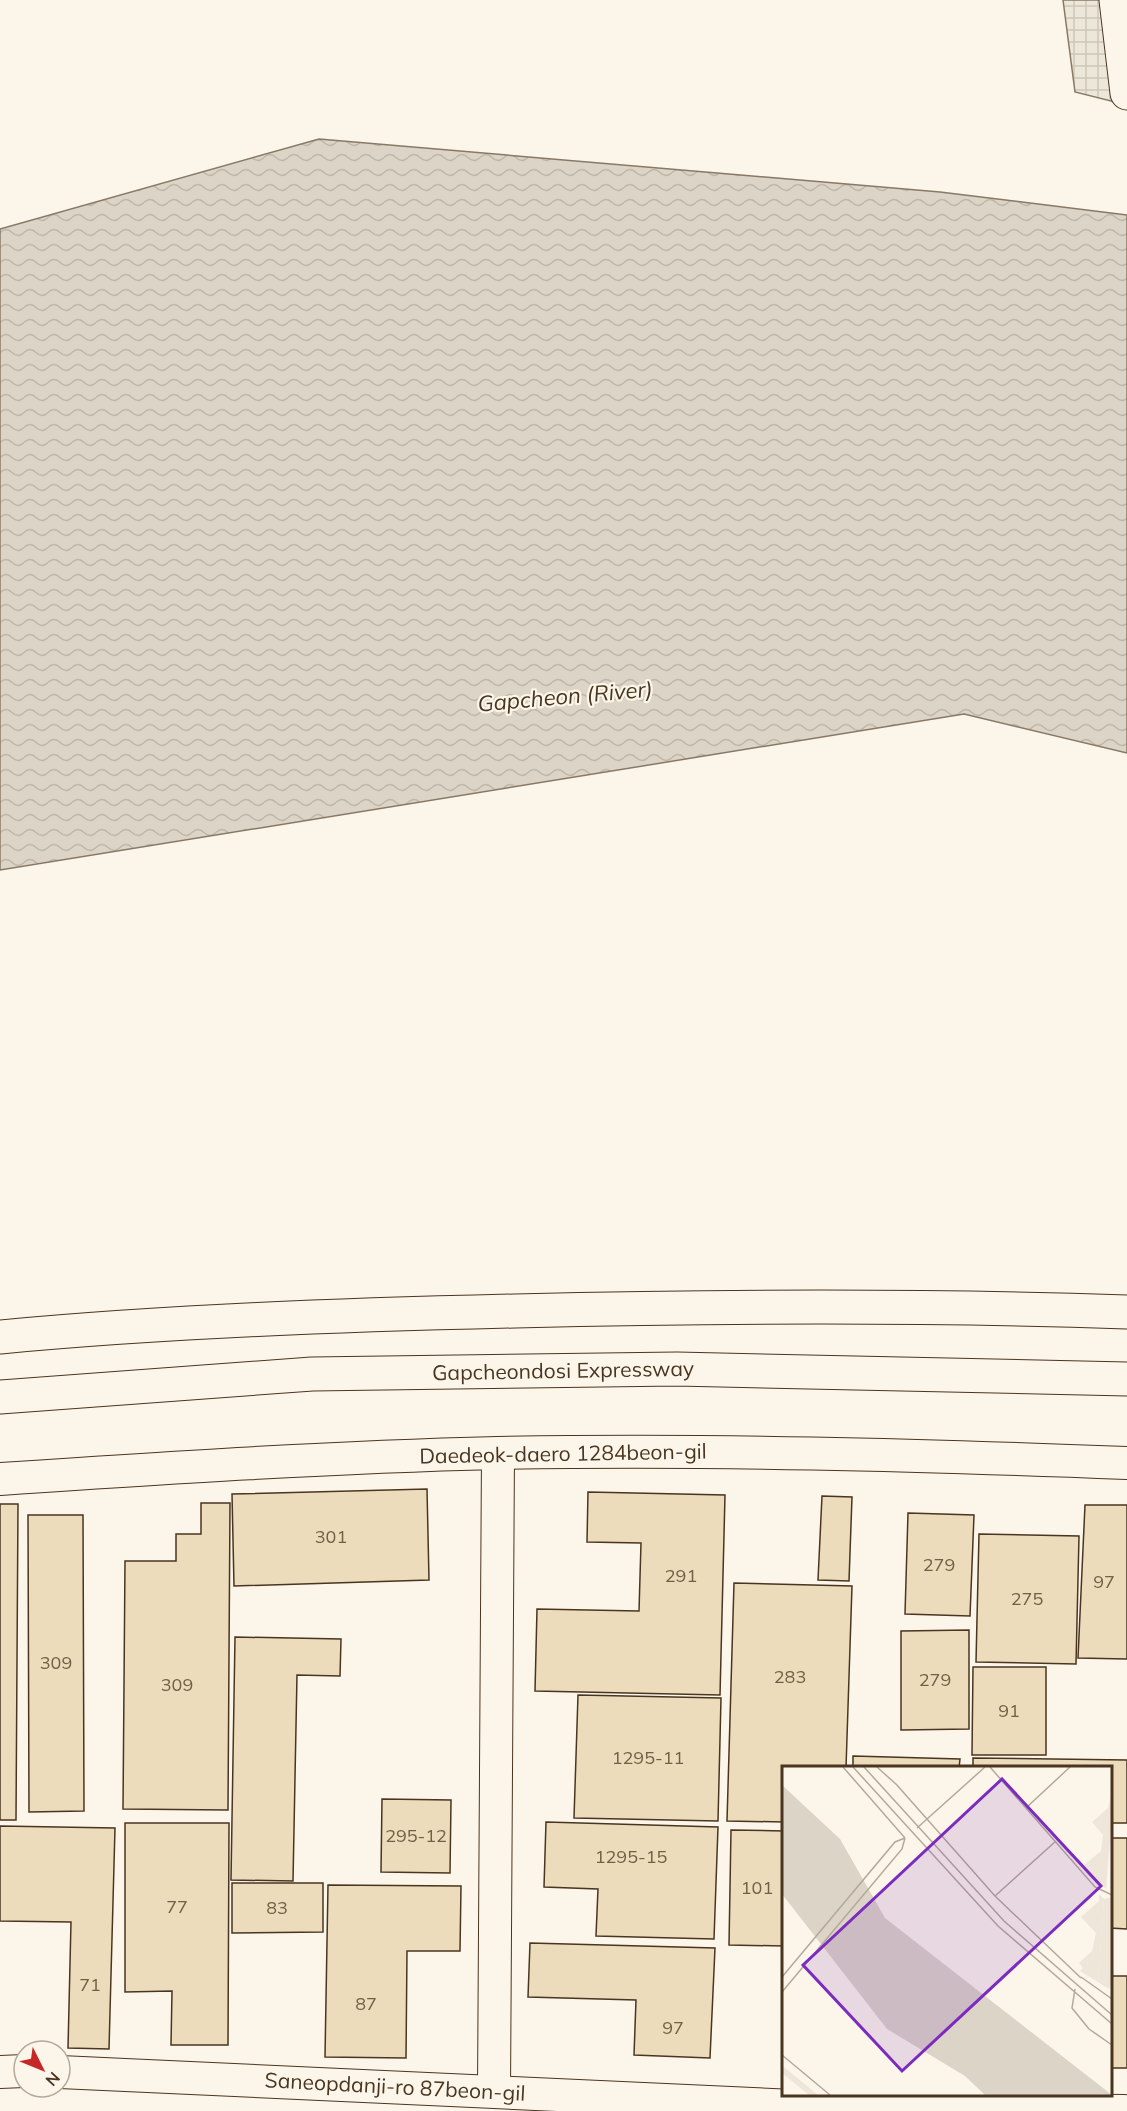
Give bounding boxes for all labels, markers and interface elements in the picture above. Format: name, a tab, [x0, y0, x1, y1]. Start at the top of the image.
water label: Gapcheon (River)	[476, 674, 654, 718]
street label: Gapcheondosi Expressway	[432, 1355, 694, 1385]
street label: Daedeok-daero 1284beon-gil	[419, 1437, 707, 1469]
house number: 301	[315, 1525, 347, 1548]
house number: 279	[923, 1553, 955, 1576]
house number: 291	[665, 1564, 697, 1587]
house number: 97	[1093, 1570, 1115, 1593]
house number: 275	[1011, 1587, 1043, 1610]
house number: 309	[40, 1651, 72, 1674]
house number: 283	[774, 1665, 806, 1688]
house number: 279	[919, 1668, 951, 1691]
house number: 309	[161, 1673, 193, 1696]
house number: 91	[998, 1699, 1020, 1722]
house number: 1295-11	[612, 1746, 684, 1769]
inset map	[782, 1766, 1112, 2096]
house number: 295-12	[385, 1824, 447, 1847]
house number: 1295-15	[595, 1845, 667, 1868]
house number: 101	[741, 1876, 773, 1899]
house number: 77	[166, 1895, 188, 1918]
house number: 83	[266, 1896, 288, 1919]
house number: 71	[79, 1973, 101, 1996]
house number: 87	[355, 1992, 377, 2015]
house number: 97	[662, 2016, 684, 2039]
north arrow	[12, 2039, 72, 2099]
street label: Saneopdanji-ro 87beon-gil	[264, 2066, 526, 2106]
text: N	[42, 2068, 64, 2090]

